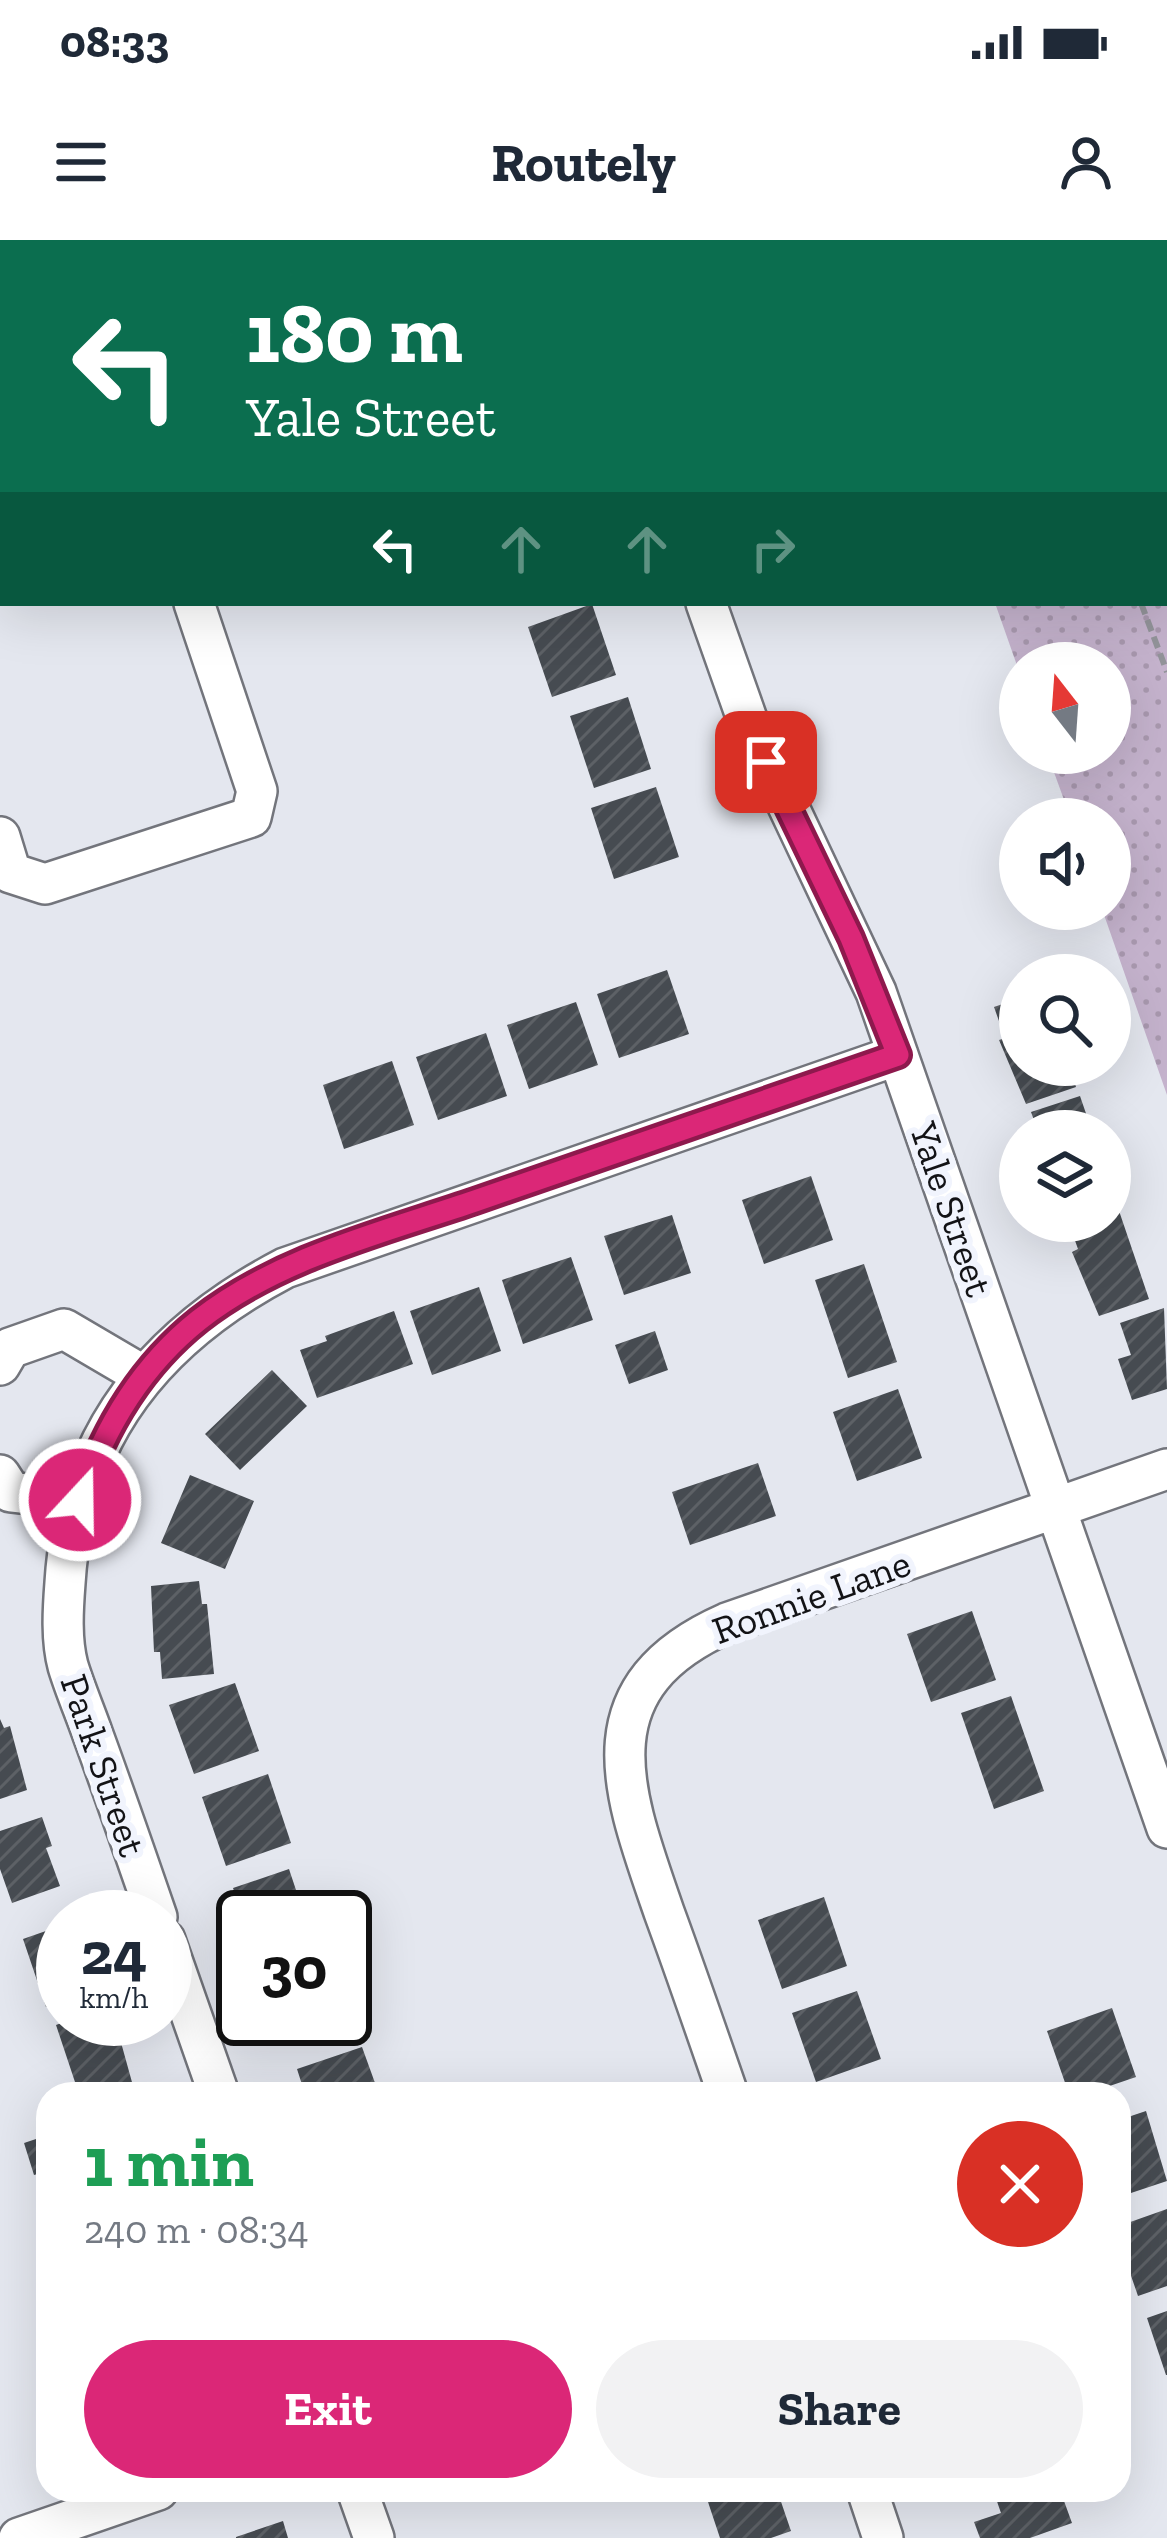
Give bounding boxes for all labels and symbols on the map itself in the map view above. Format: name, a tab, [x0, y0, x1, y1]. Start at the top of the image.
north arrow	[999, 642, 1131, 774]
pin	[715, 711, 817, 813]
street label: Yale Street	[900, 1115, 1003, 1303]
position arrow	[17, 1437, 143, 1563]
street label: Ronnie Lane	[706, 1539, 917, 1654]
street label: Park Street	[51, 1668, 157, 1863]
speed limit sign: 30	[216, 1890, 372, 2046]

